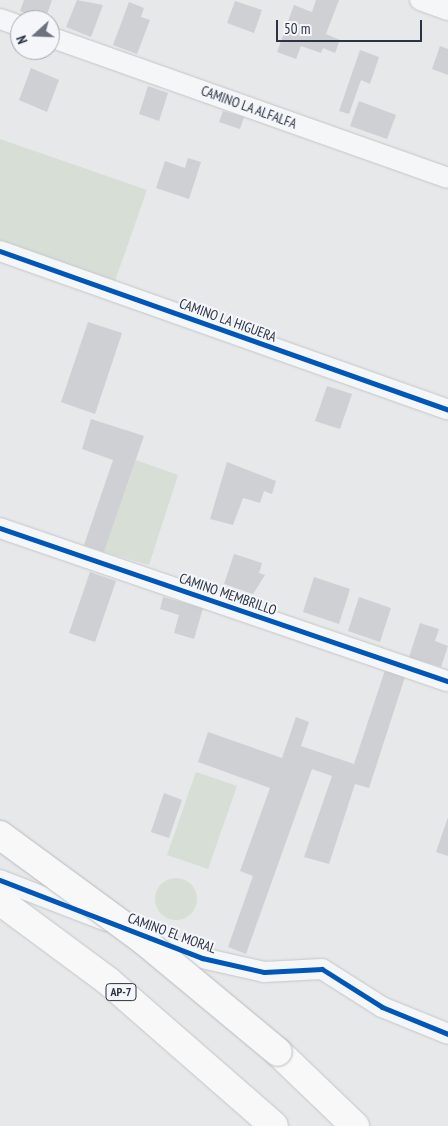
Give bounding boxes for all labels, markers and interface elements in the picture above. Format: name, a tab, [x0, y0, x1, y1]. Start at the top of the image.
north arrow	[10, 10, 60, 60]
scale bar	[278, 10, 424, 42]
text: 50 m	[284, 19, 310, 38]
text: N	[12, 33, 32, 46]
street label: CAMINO LA ALFALFA	[198, 82, 300, 132]
street label: CAMINO LA HIGUERA	[177, 295, 279, 345]
street label: CAMINO MEMBRILLO	[177, 569, 279, 619]
street label: CAMINO EL MORAL	[125, 909, 219, 957]
road number: AP-7	[105, 982, 137, 1002]

